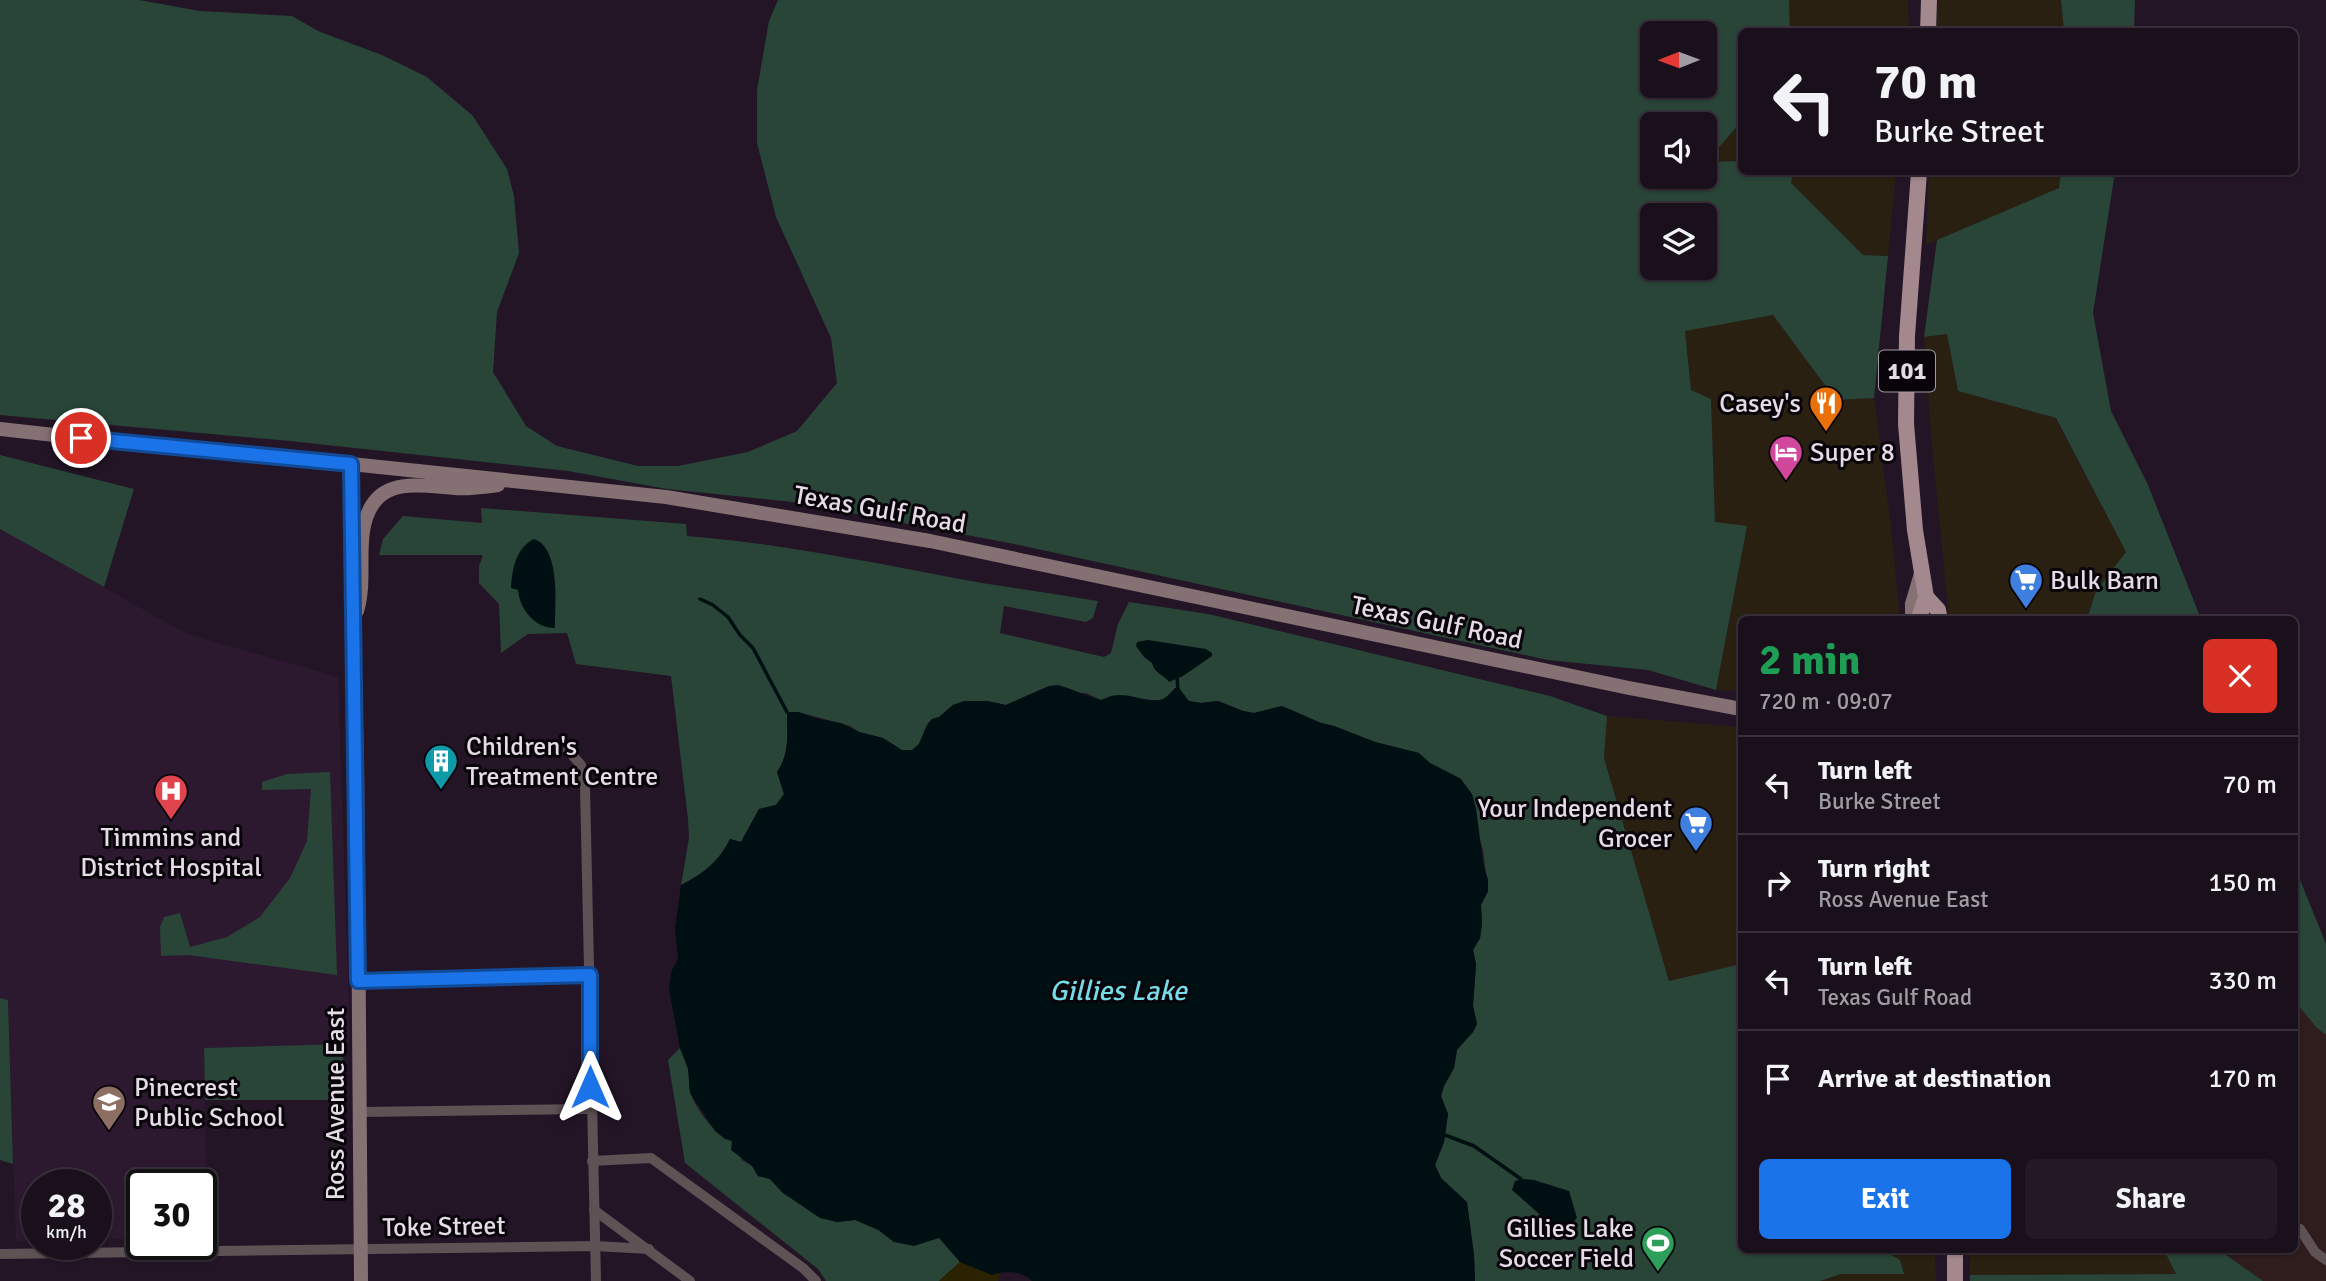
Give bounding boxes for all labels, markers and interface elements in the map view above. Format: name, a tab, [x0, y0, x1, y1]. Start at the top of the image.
north arrow	[1640, 21, 1717, 98]
map controls	[1640, 21, 1717, 280]
text: 70 m	[1874, 52, 1977, 112]
icon: left	[1759, 56, 1850, 147]
button: sound	[1640, 112, 1717, 189]
text: Burke Street	[1874, 112, 2045, 151]
button: layers	[1640, 203, 1717, 280]
road number: 101	[1879, 350, 1935, 392]
restaurant icon: Casey's	[1807, 384, 1845, 433]
place label: Casey's	[1719, 388, 1801, 420]
pin	[51, 408, 111, 468]
icon: arrive	[62, 419, 100, 457]
hotel icon: Super 8	[1767, 433, 1805, 482]
place label: Super 8	[1810, 437, 1895, 469]
street label: Texas Gulf Road	[791, 479, 968, 541]
supermarket icon: Bulk Barn	[2007, 561, 2045, 610]
place label: Bulk Barn	[2050, 565, 2159, 597]
street label: Texas Gulf Road	[1348, 589, 1525, 657]
text: 2 min	[1759, 635, 1860, 686]
button: close	[2203, 639, 2277, 713]
text: 720 m · 09:07	[1759, 687, 1893, 716]
place label: Children's Treatment Centre	[466, 731, 658, 793]
building icon: Children's Treatment Centre	[422, 742, 460, 791]
text: Turn left	[1818, 755, 1912, 787]
icon: left	[1759, 766, 1797, 804]
text: 70 m	[2222, 769, 2277, 801]
hospital icon: Timmins and District Hospital	[152, 772, 190, 821]
text: Burke Street	[1818, 787, 1941, 816]
place label: Your Independent Grocer	[1478, 793, 1672, 855]
supermarket icon: Your Independent Grocer	[1677, 804, 1715, 853]
place label: Timmins and District Hospital	[80, 822, 262, 884]
text: Turn right	[1818, 853, 1930, 885]
icon: right	[1759, 864, 1797, 902]
text: 150 m	[2208, 867, 2277, 899]
text: Ross Avenue East	[1818, 885, 1988, 914]
text: Turn left	[1818, 951, 1912, 983]
icon: left	[1759, 962, 1797, 1000]
text: 330 m	[2208, 965, 2277, 997]
water label: Gillies Lake	[1049, 974, 1189, 1008]
text: Texas Gulf Road	[1818, 983, 1972, 1012]
street label: Ross Avenue East	[320, 1008, 352, 1200]
position arrow	[553, 1050, 627, 1124]
icon: arrive	[1759, 1060, 1797, 1098]
text: Arrive at destination	[1818, 1063, 2051, 1095]
text: 170 m	[2208, 1063, 2277, 1095]
place label: Pinecrest Public School	[134, 1072, 284, 1134]
school or university icon: Pinecrest Public School	[90, 1083, 128, 1132]
button: Exit	[1759, 1159, 2011, 1239]
button: Share	[2025, 1159, 2277, 1239]
speed limit sign: 30	[126, 1169, 217, 1260]
text: 28	[48, 1184, 85, 1227]
street label: Toke Street	[382, 1210, 506, 1244]
place label: Gillies Lake Soccer Field	[1499, 1213, 1634, 1275]
text: km/h	[46, 1221, 87, 1243]
sports icon: Gillies Lake Soccer Field	[1639, 1224, 1677, 1273]

